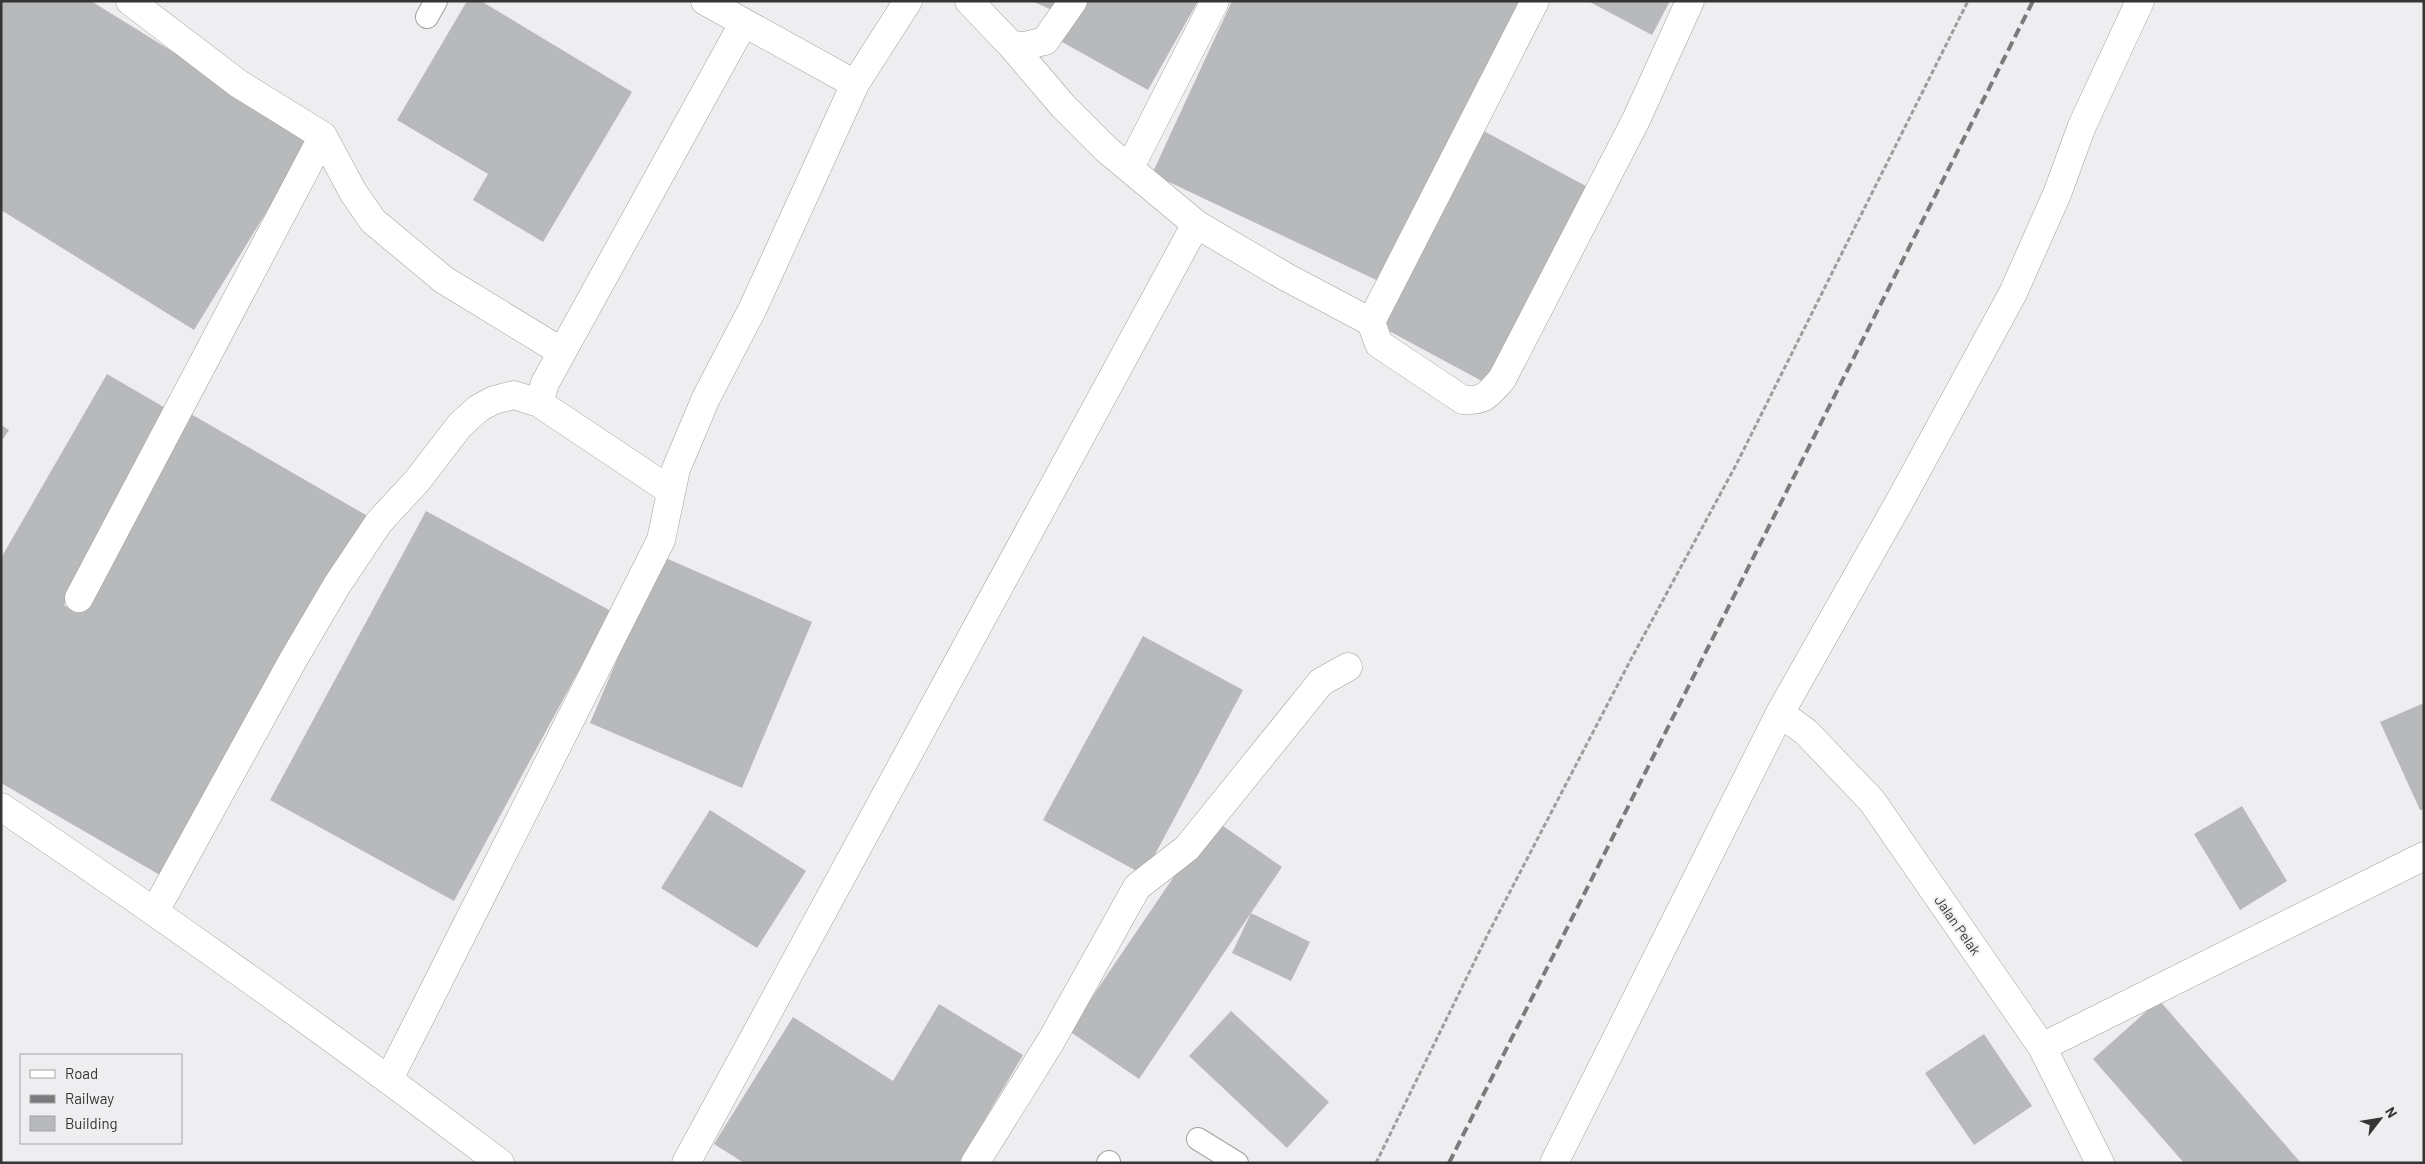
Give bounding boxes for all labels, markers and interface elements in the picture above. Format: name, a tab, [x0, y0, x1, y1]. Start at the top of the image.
street label: Jalan Pelak	[1931, 892, 1985, 958]
legend	[20, 1054, 182, 1144]
text: Road	[65, 1064, 98, 1082]
text: Railway	[65, 1089, 114, 1107]
north arrow	[2355, 1094, 2405, 1144]
text: N	[2382, 1104, 2401, 1120]
text: Building	[65, 1114, 118, 1132]

